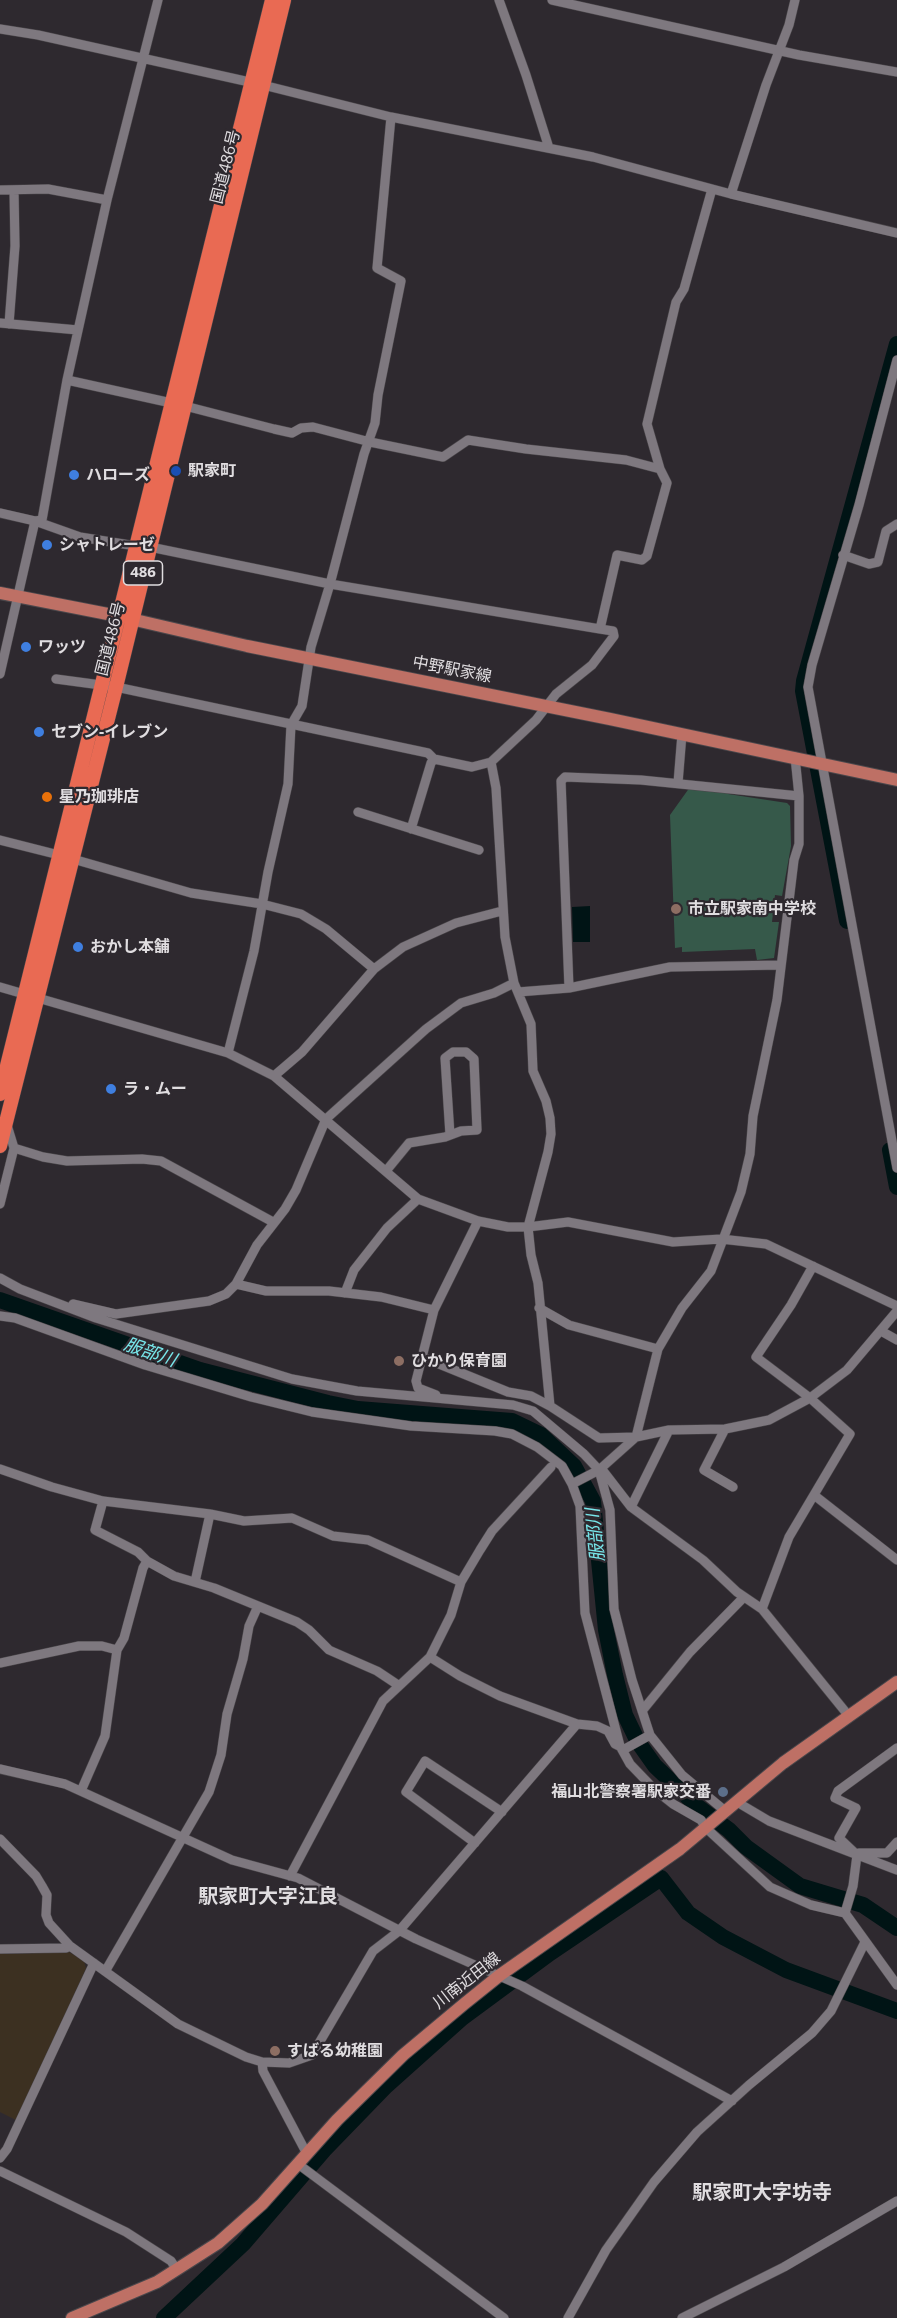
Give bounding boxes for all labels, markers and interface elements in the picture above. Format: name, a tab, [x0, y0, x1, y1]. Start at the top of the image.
street label: 国道486号	[208, 128, 244, 206]
place label: 駅家町	[188, 461, 236, 481]
marker: 駅家町	[169, 464, 183, 478]
place label: ハローズ	[86, 465, 150, 485]
marker: ハローズ	[67, 468, 81, 482]
place label: シャトレーゼ	[59, 535, 155, 555]
marker: シャトレーゼ	[40, 538, 54, 552]
road number: 486	[124, 561, 162, 585]
street label: 国道486号	[93, 600, 129, 678]
place label: ワッツ	[38, 637, 86, 657]
marker: ワッツ	[19, 640, 33, 654]
street label: 中野駅家線	[411, 653, 493, 687]
place label: セブン-イレブン	[51, 722, 168, 742]
marker: セブン-イレブン	[32, 725, 46, 739]
place label: 星乃珈琲店	[59, 787, 139, 807]
marker: 星乃珈琲店	[40, 790, 54, 804]
place label: 市立駅家南中学校	[688, 899, 816, 919]
marker: 市立駅家南中学校	[669, 902, 683, 916]
place label: おかし本舗	[90, 937, 170, 957]
marker: おかし本舗	[71, 940, 85, 954]
place label: ラ・ムー	[123, 1079, 187, 1099]
marker: ラ・ムー	[104, 1082, 118, 1096]
water label: 服部川	[121, 1334, 179, 1372]
place label: ひかり保育園	[411, 1351, 507, 1371]
marker: ひかり保育園	[392, 1354, 406, 1368]
water label: 服部川	[582, 1507, 610, 1563]
place label: 福山北警察署駅家交番	[551, 1782, 711, 1802]
marker: 福山北警察署駅家交番	[716, 1785, 730, 1799]
district label: 駅家町大字江良	[198, 1885, 338, 1909]
street label: 川南近田線	[430, 1949, 504, 2013]
place label: すばる幼稚園	[287, 2041, 383, 2061]
marker: すばる幼稚園	[268, 2044, 282, 2058]
district label: 駅家町大字坊寺	[692, 2181, 832, 2205]

